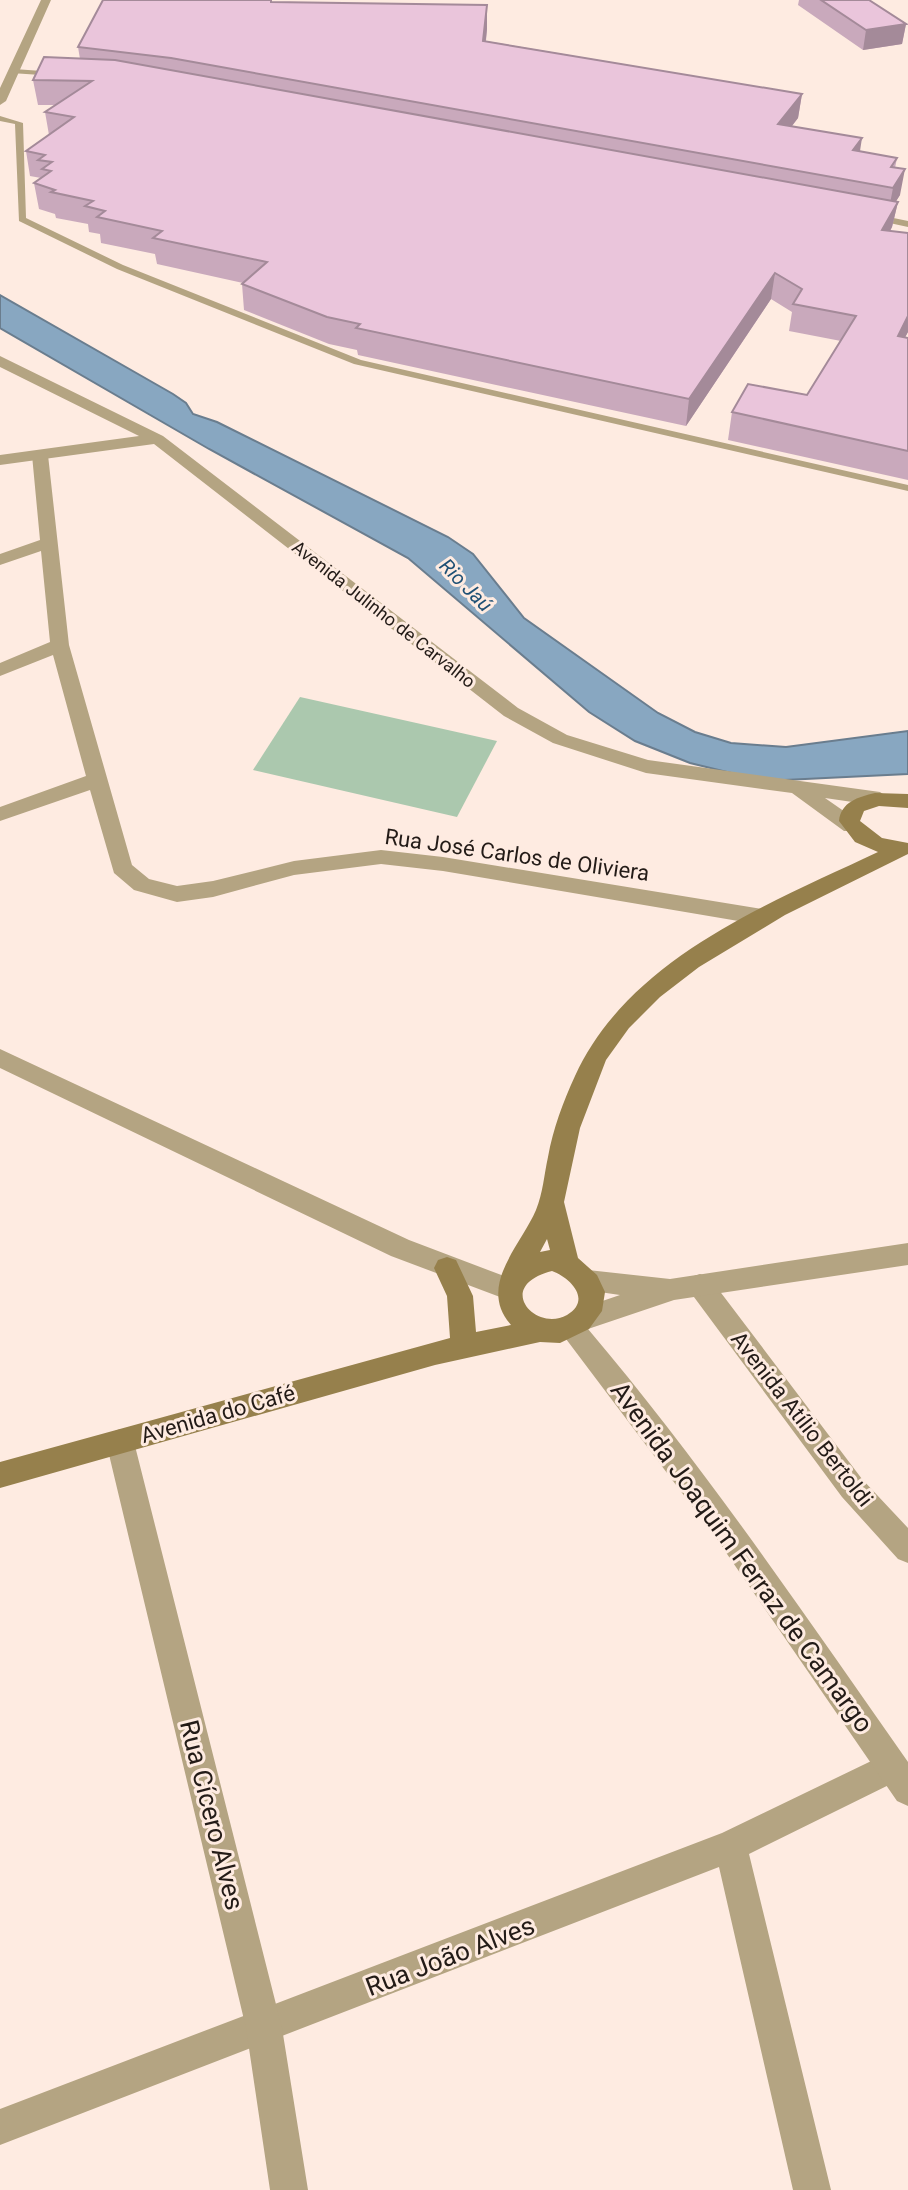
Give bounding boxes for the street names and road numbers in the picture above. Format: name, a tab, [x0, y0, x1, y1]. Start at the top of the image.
street label: Avenida Julinho de Carvalho	[288, 536, 480, 692]
street label: Rua José Carlos de Oliviera	[383, 824, 651, 886]
street label: Avenida Atílio Bertoldi	[726, 1327, 878, 1511]
street label: Avenida Joaquim Ferraz de Camargo	[605, 1376, 879, 1738]
street label: Avenida do Café	[138, 1380, 298, 1448]
street label: Rua Cícero Alves	[174, 1717, 250, 1913]
street label: Rua João Alves	[361, 1910, 539, 2002]

